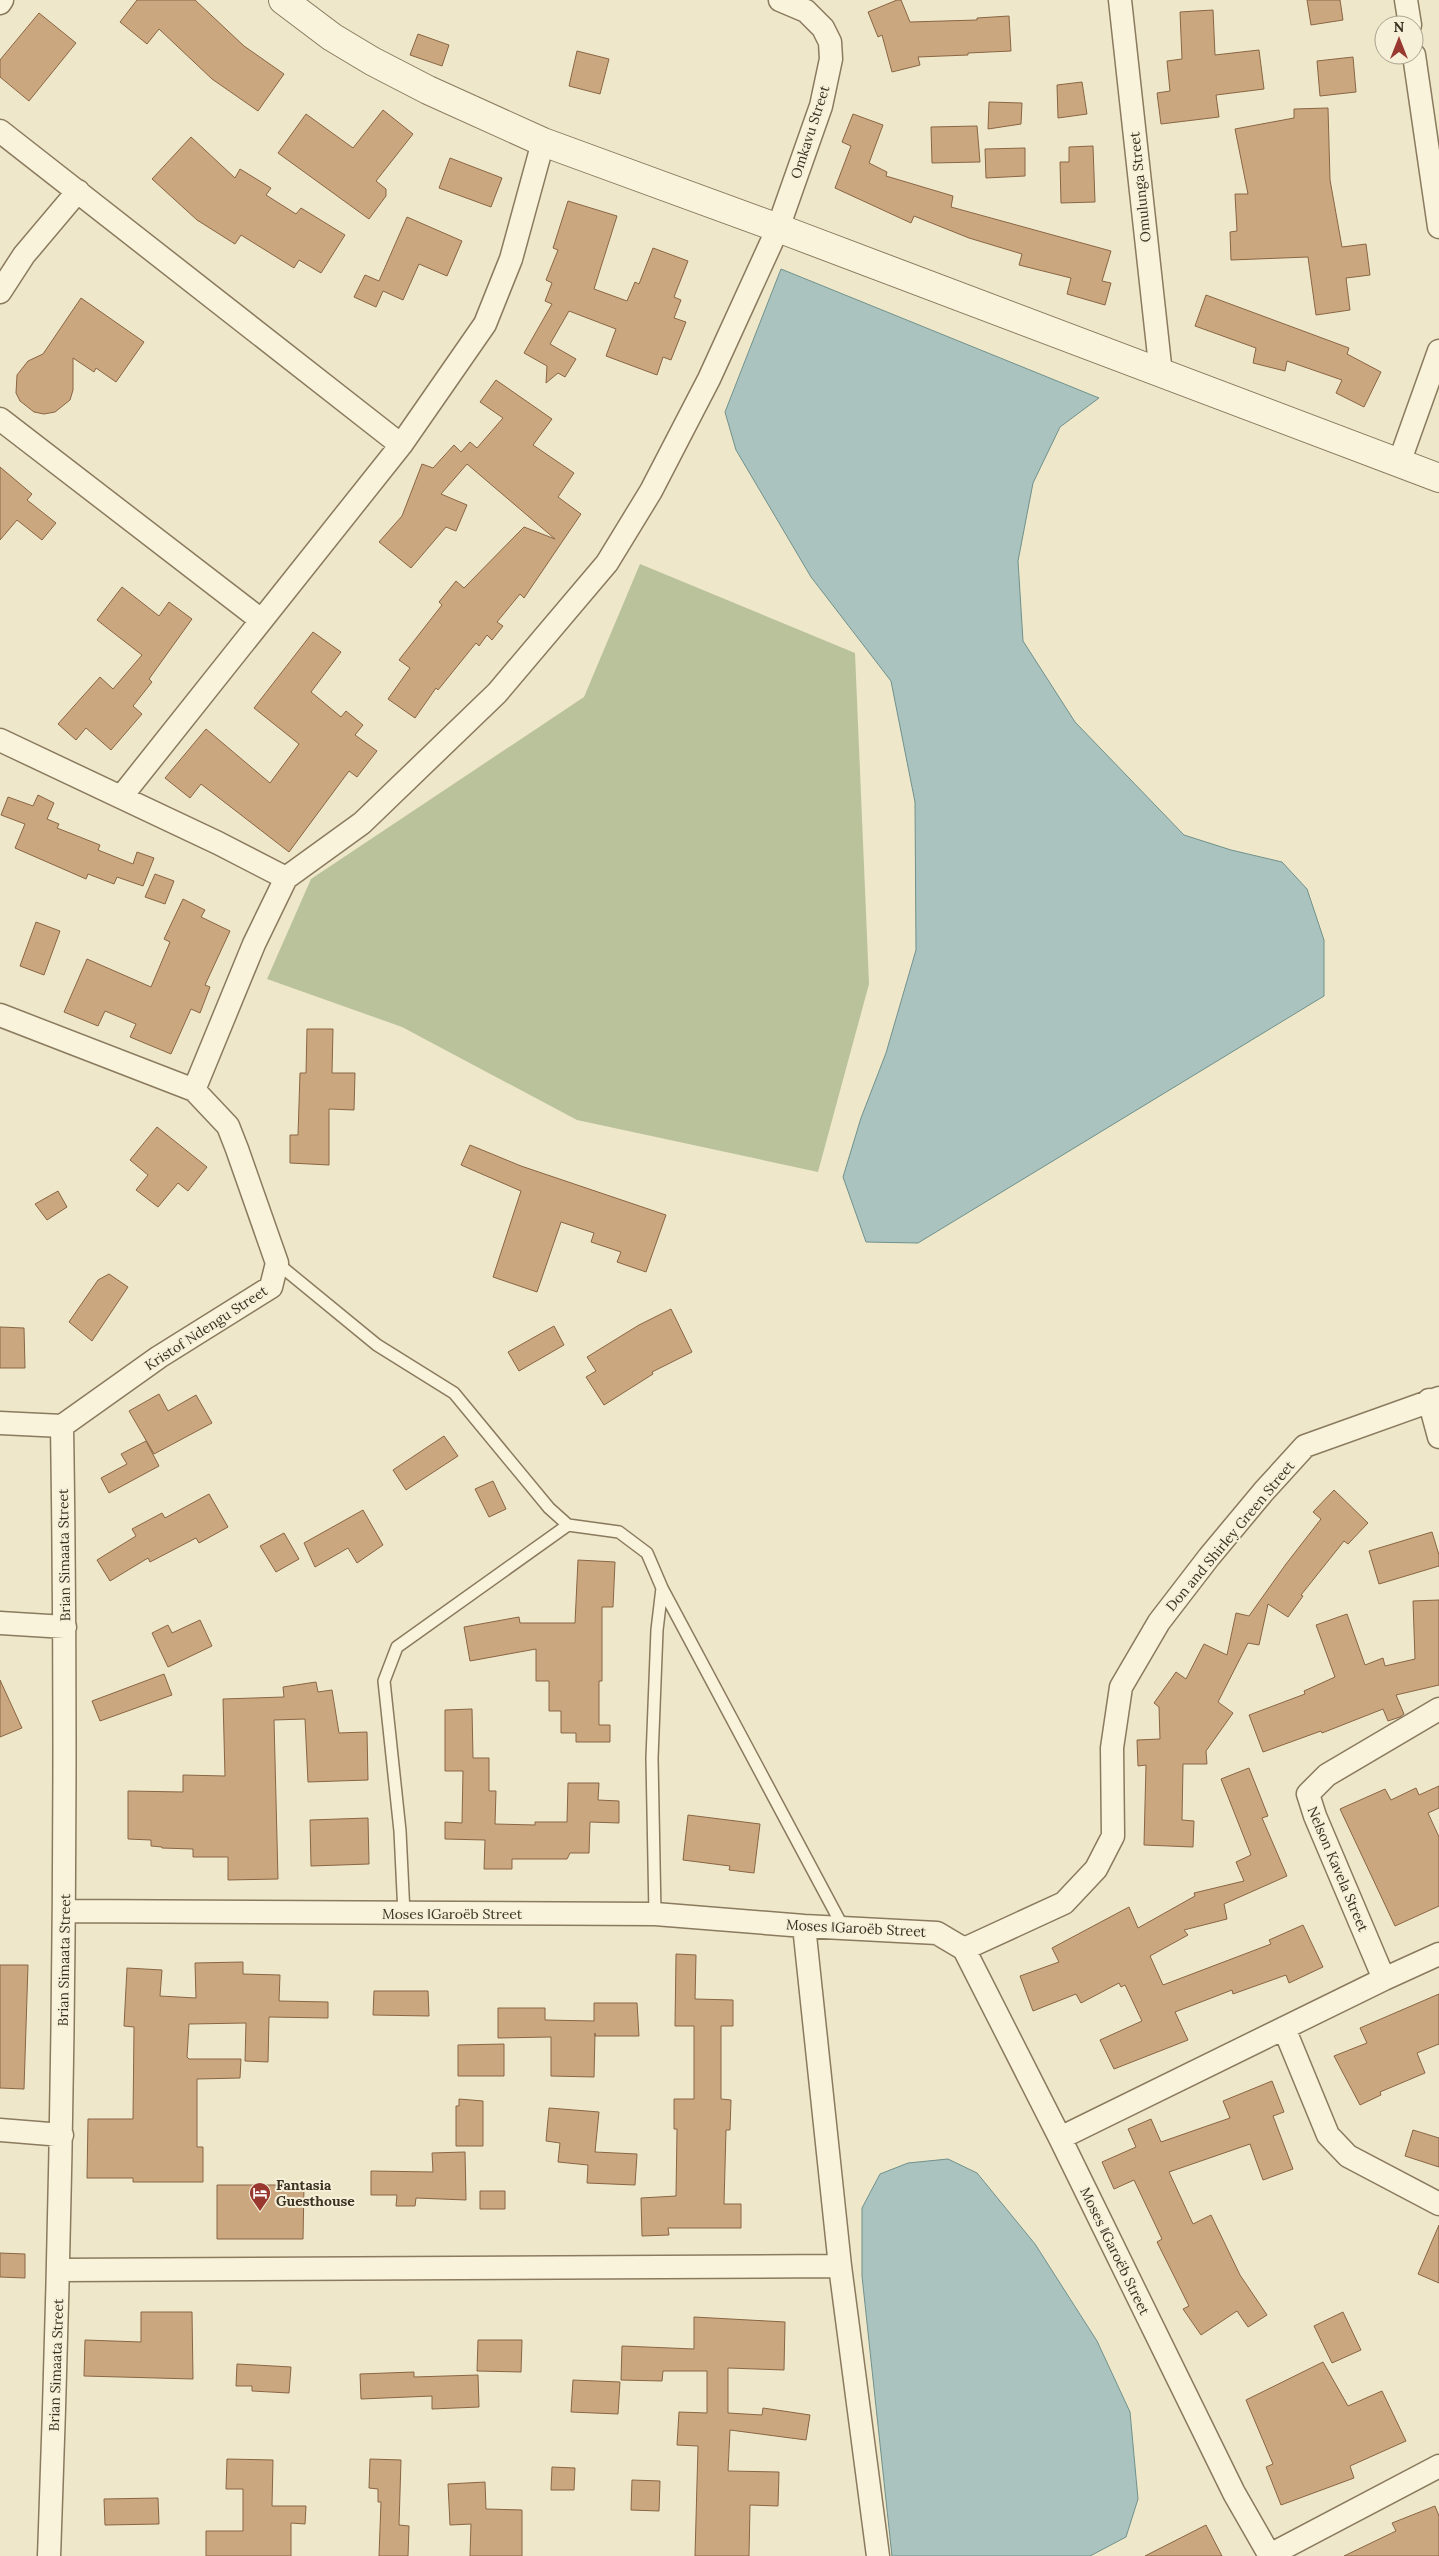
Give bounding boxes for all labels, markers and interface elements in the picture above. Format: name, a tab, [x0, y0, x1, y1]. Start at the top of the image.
north arrow	[1374, 15, 1424, 65]
text: N	[1394, 18, 1405, 36]
street label: Omkavu Street	[786, 83, 834, 181]
street label: Omulunga Street	[1125, 130, 1155, 243]
street label: Kristof Ndengu Street	[141, 1281, 271, 1374]
street label: Don and Shirley Green Street	[1162, 1457, 1299, 1615]
street label: Brian Simaata Street	[54, 1488, 74, 1621]
street label: Nelson Kavela Street	[1303, 1804, 1373, 1935]
street label: Brian Simaata Street	[54, 1893, 74, 2026]
street label: Moses ǁGaroëb Street	[382, 1905, 523, 1923]
street label: Moses ǁGaroëb Street	[786, 1915, 927, 1941]
place label: Fantasia Guesthouse	[276, 2176, 355, 2210]
hotel icon: Fantasia Guesthouse	[248, 2181, 272, 2212]
street label: Moses ǁGaroëb Street	[1076, 2184, 1154, 2318]
street label: Brian Simaata Street	[45, 2298, 67, 2432]

